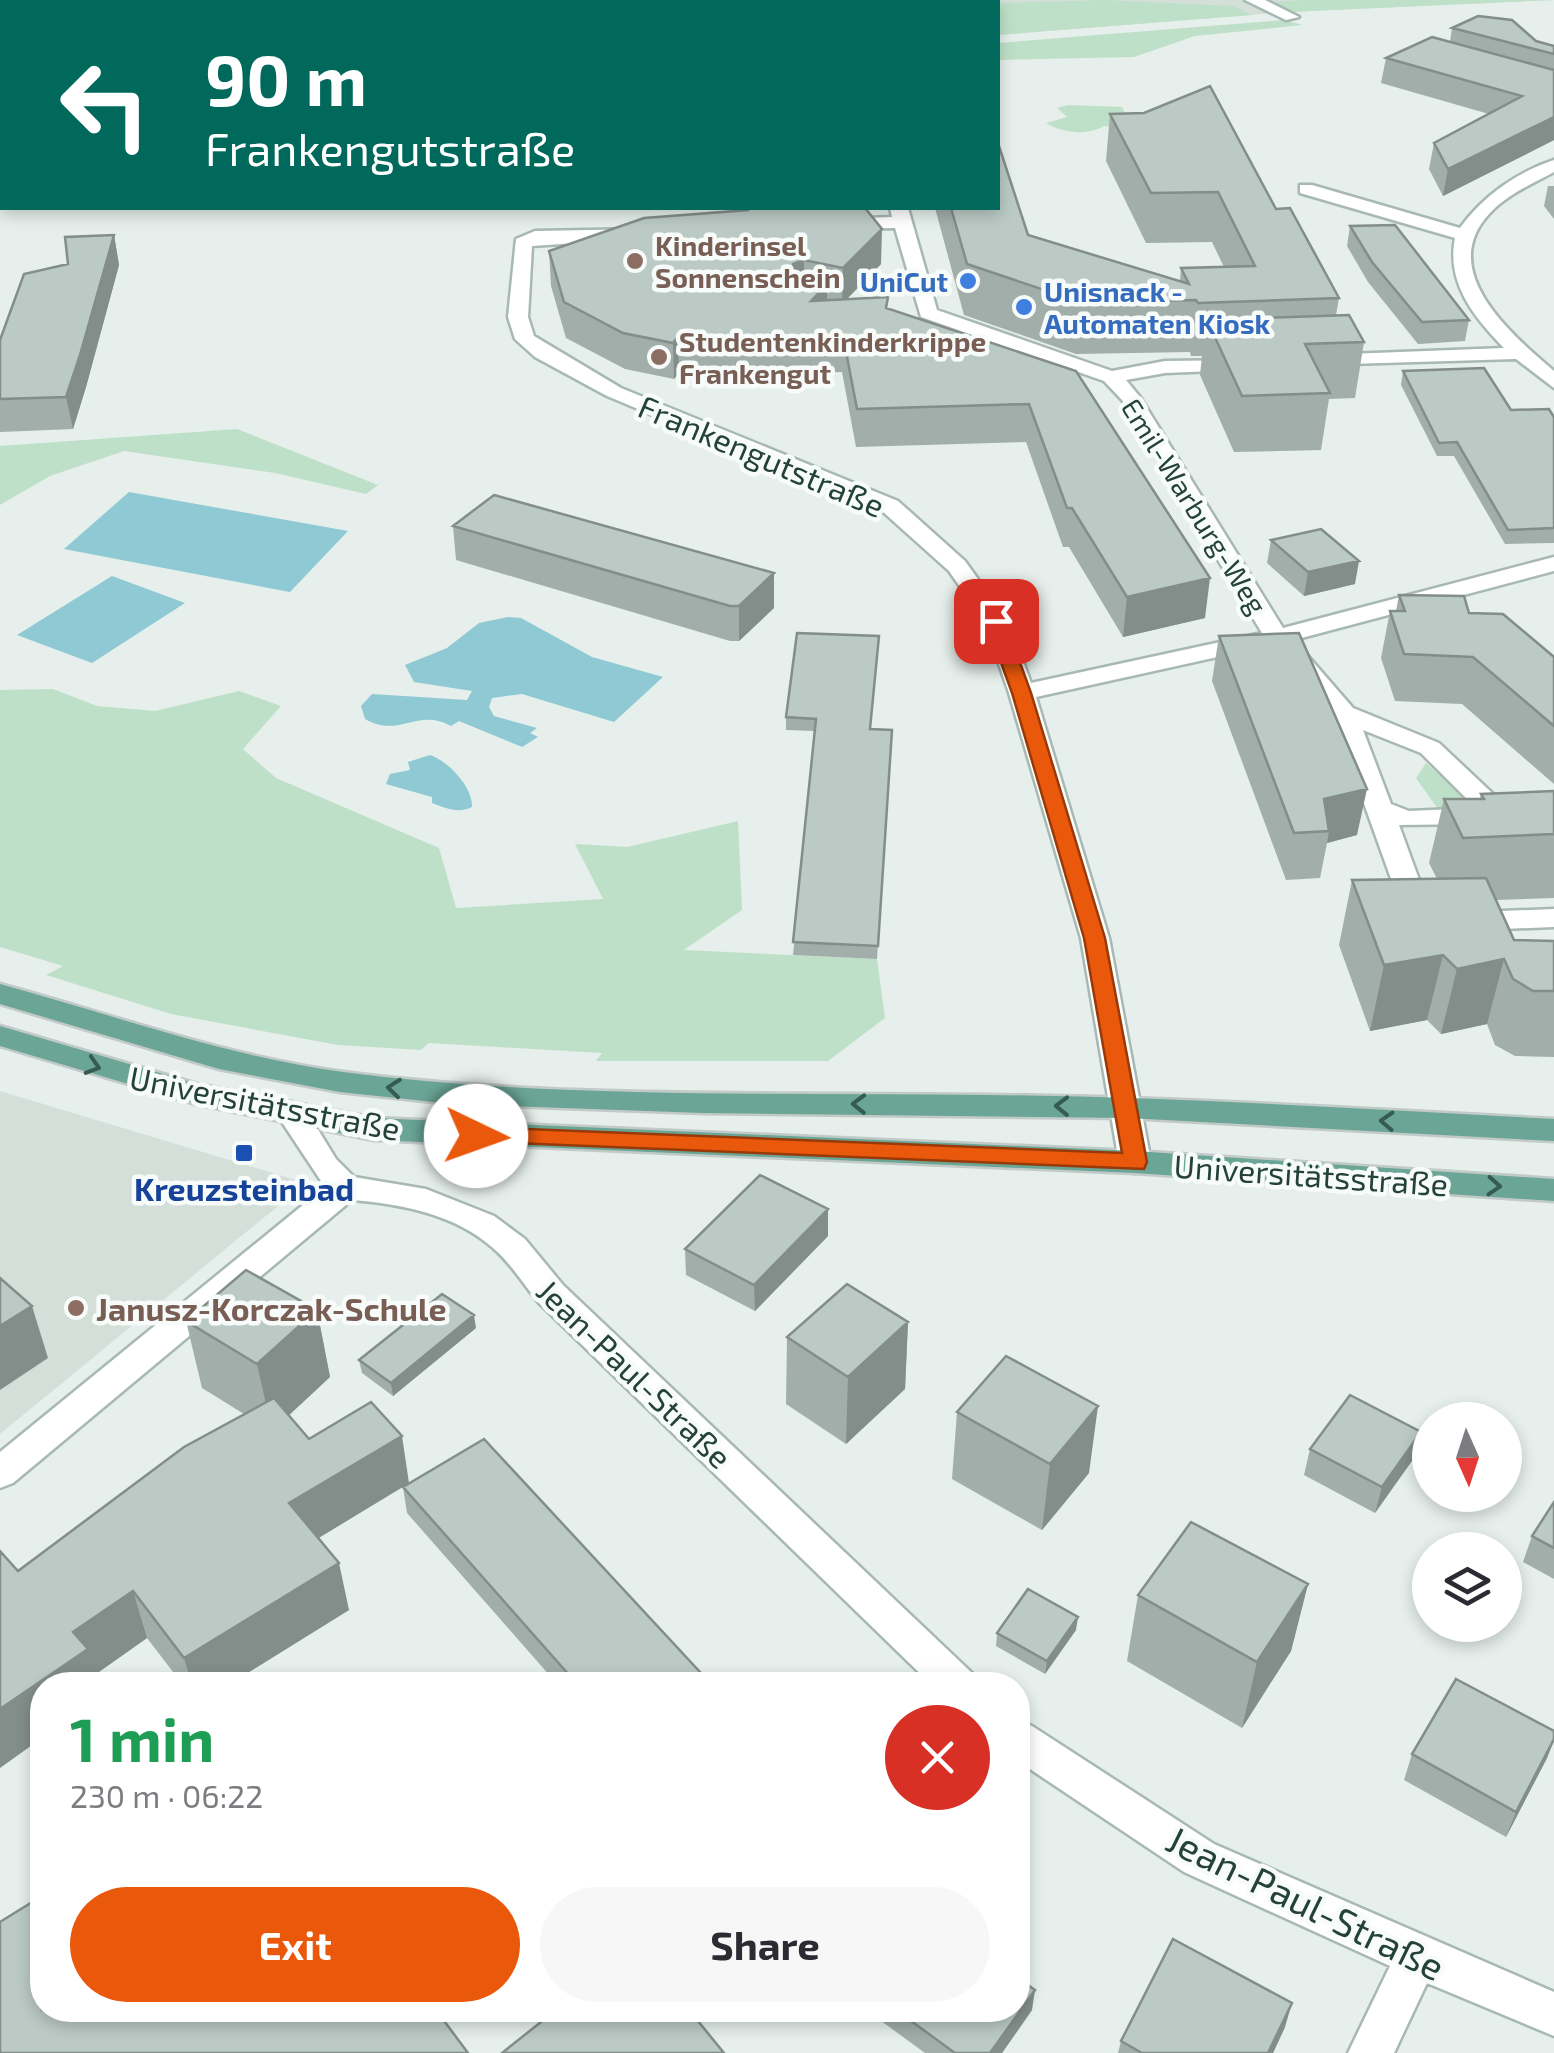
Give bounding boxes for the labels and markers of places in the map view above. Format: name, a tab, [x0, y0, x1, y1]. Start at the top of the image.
place label: Kinderinsel Sonnenschein	[655, 228, 841, 294]
marker: Kinderinsel Sonnenschein	[624, 250, 646, 272]
place label: UniCut	[860, 264, 948, 298]
marker: UniCut	[957, 270, 979, 292]
place label: Unisnack - Automaten Kiosk	[1044, 274, 1271, 340]
marker: Unisnack - Automaten Kiosk	[1013, 296, 1035, 318]
place label: Studentenkinderkrippe Frankengut	[679, 324, 986, 390]
marker: Studentenkinderkrippe Frankengut	[648, 346, 670, 368]
pin	[954, 579, 1039, 664]
marker: Kreuzsteinbad	[233, 1142, 255, 1164]
place label: Kreuzsteinbad	[134, 1169, 354, 1207]
place label: Janusz-Korczak-Schule	[96, 1289, 447, 1327]
marker: Janusz-Korczak-Schule	[65, 1297, 87, 1319]

